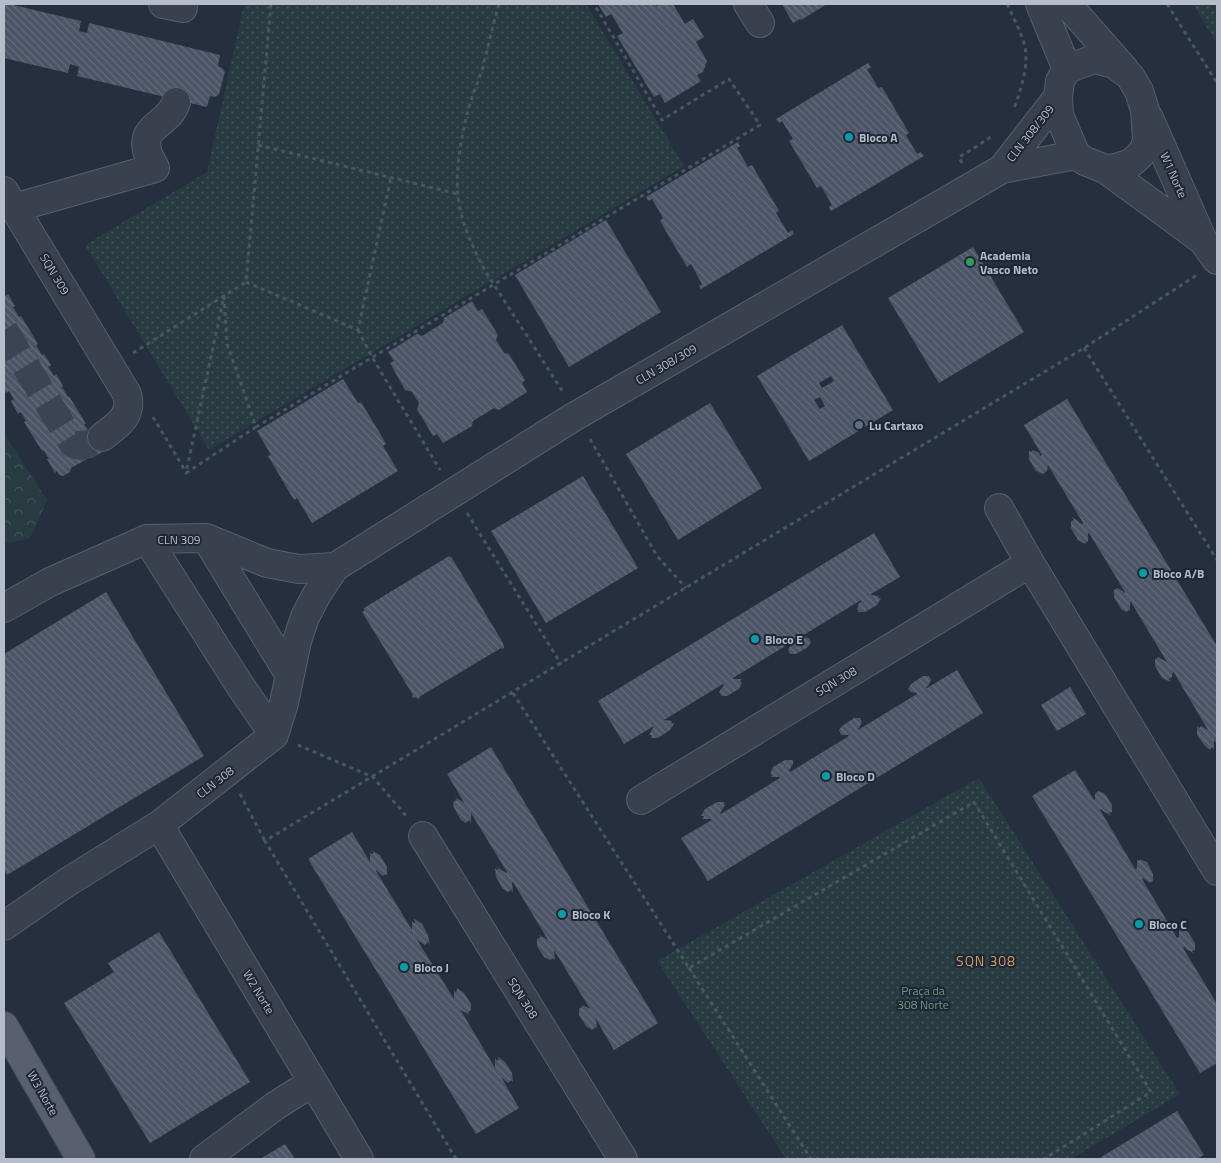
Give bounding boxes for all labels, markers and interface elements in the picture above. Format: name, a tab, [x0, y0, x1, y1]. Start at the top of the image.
street label: CLN 308/309	[1001, 100, 1059, 166]
place label: Bloco A	[859, 128, 898, 147]
marker: Bloco A	[843, 131, 855, 143]
street label: W1 Norte	[1155, 149, 1193, 201]
place label: Academia Vasco Neto	[980, 246, 1038, 279]
street label: SQN 309	[35, 250, 75, 299]
marker: Academia Vasco Neto	[964, 256, 976, 268]
street label: CLN 308/309	[632, 339, 701, 389]
place label: Lu Cartaxo	[869, 416, 924, 435]
marker: Lu Cartaxo	[853, 419, 865, 431]
street label: CLN 309	[157, 530, 201, 549]
place label: Bloco A/B	[1153, 564, 1204, 583]
marker: Bloco A/B	[1137, 567, 1149, 579]
place label: Bloco E	[765, 630, 803, 649]
marker: Bloco E	[749, 633, 761, 645]
street label: SQN 308	[812, 661, 861, 701]
street label: CLN 308	[192, 761, 238, 803]
place label: Bloco D	[836, 767, 875, 786]
marker: Bloco D	[820, 770, 832, 782]
place label: Bloco K	[572, 905, 610, 924]
marker: Bloco K	[556, 908, 568, 920]
place label: Bloco C	[1149, 915, 1187, 934]
marker: Bloco C	[1133, 918, 1145, 930]
district label: SQN 308	[956, 950, 1016, 971]
place label: Bloco J	[414, 958, 449, 977]
marker: Bloco J	[398, 961, 410, 973]
street label: W2 Norte	[238, 966, 280, 1018]
street label: SQN 308	[503, 974, 543, 1022]
park label: Praça da 308 Norte	[897, 981, 949, 1014]
street label: W3 Norte	[23, 1067, 63, 1119]

